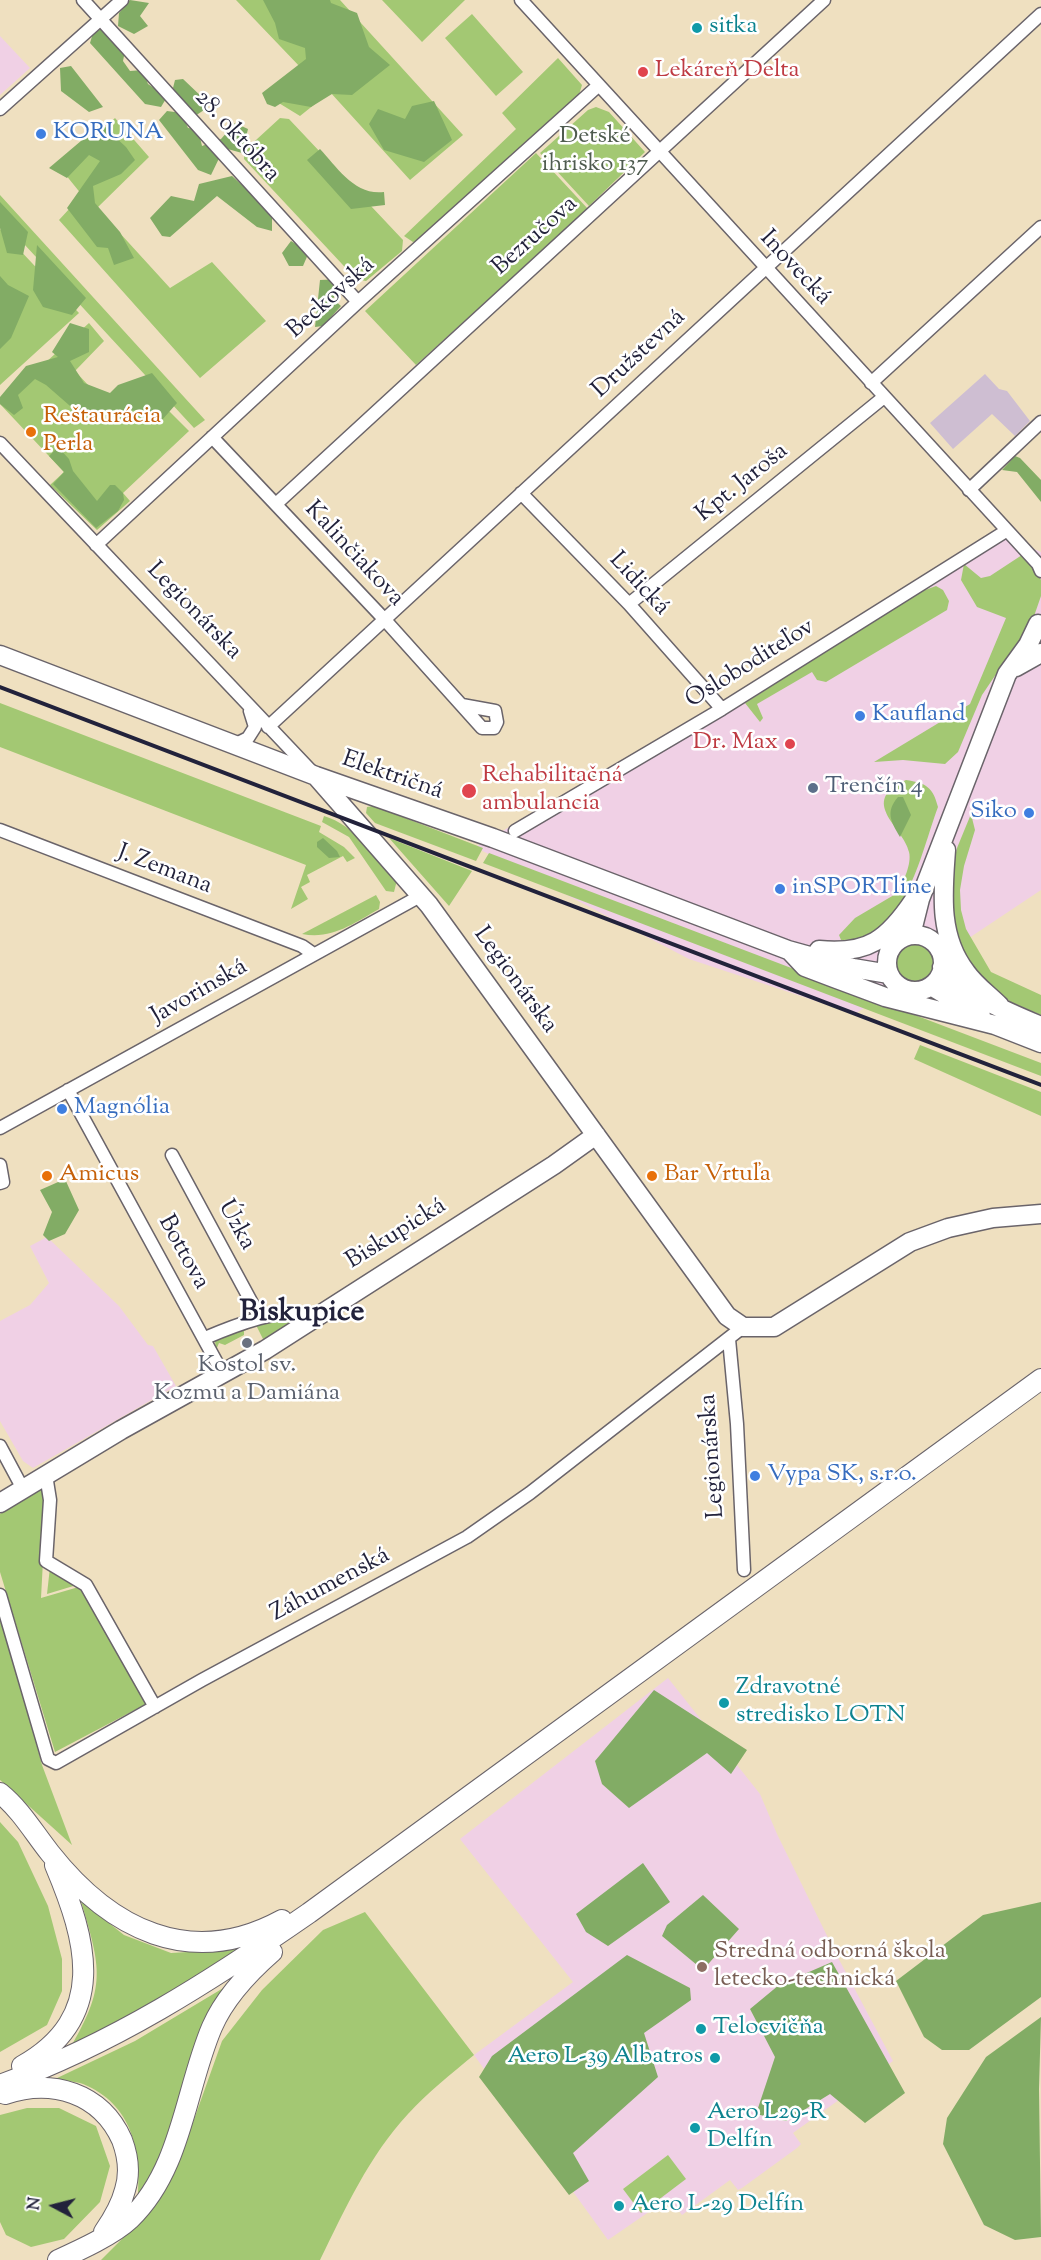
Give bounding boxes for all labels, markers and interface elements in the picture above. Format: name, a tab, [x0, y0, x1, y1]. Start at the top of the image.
place label: sitka	[709, 14, 757, 42]
marker: sitka	[690, 21, 704, 35]
place label: Lekáreň Delta	[655, 58, 800, 86]
marker: Lekáreň Delta	[636, 65, 650, 79]
street label: 28. októbra	[187, 85, 285, 189]
place label: KORUNA	[53, 120, 163, 148]
park label: Detské ihrisko 137	[542, 124, 648, 180]
marker: KORUNA	[34, 127, 48, 141]
street label: Bezručova	[487, 191, 585, 283]
street label: Inovecká	[752, 225, 836, 313]
street label: Beckovská	[282, 252, 382, 346]
street label: Družstevná	[587, 305, 693, 405]
place label: Reštaurácia Perla	[43, 404, 161, 460]
marker: Reštaurácia Perla	[24, 425, 38, 439]
street label: Kpt. Jaroša	[691, 438, 795, 530]
street label: Kalinčiakova	[297, 496, 409, 614]
street label: Lidická	[601, 547, 675, 623]
street label: Legionárska	[139, 557, 247, 667]
street label: Osloboditeľov	[681, 614, 821, 716]
place label: Kaufland	[872, 702, 966, 730]
marker: Kaufland	[853, 709, 867, 723]
place label: Dr. Max	[693, 730, 778, 758]
marker: Dr. Max	[783, 737, 797, 751]
street label: Električná	[338, 746, 446, 808]
place label: Rehabilitačná ambulancia	[482, 763, 623, 819]
place label: Trenčín 4	[825, 774, 923, 802]
marker: Trenčín 4	[806, 781, 820, 795]
marker: Rehabilitačná ambulancia	[460, 782, 478, 800]
place label: Siko	[970, 799, 1017, 827]
marker: Siko	[1022, 806, 1036, 820]
street label: J. Zemana	[113, 840, 215, 902]
place label: inSPORTline	[792, 875, 932, 903]
marker: inSPORTline	[773, 882, 787, 896]
street label: Legionárska	[466, 922, 562, 1040]
street label: Javorinská	[147, 954, 253, 1032]
place label: Magnólia	[74, 1095, 170, 1123]
marker: Magnólia	[55, 1102, 69, 1116]
place label: Amicus	[59, 1162, 139, 1190]
place label: Bar Vrtuľa	[664, 1162, 771, 1190]
marker: Amicus	[40, 1169, 54, 1183]
marker: Bar Vrtuľa	[645, 1169, 659, 1183]
street label: Biskupická	[342, 1193, 452, 1277]
street label: Úzka	[210, 1196, 260, 1256]
street label: Bottova	[150, 1211, 214, 1295]
district label: Biskupice	[240, 1297, 364, 1333]
marker: Kostol sv. Kozmu a Damiána	[240, 1336, 254, 1350]
place label: Kostol sv. Kozmu a Damiána	[154, 1353, 340, 1409]
street label: Legionárska	[695, 1393, 733, 1519]
place label: Vypa SK, s.r.o.	[767, 1462, 917, 1490]
marker: Vypa SK, s.r.o.	[748, 1469, 762, 1483]
street label: Záhumenská	[266, 1543, 396, 1629]
place label: Zdravotné stredisko LOTN	[736, 1675, 905, 1731]
marker: Zdravotné stredisko LOTN	[717, 1696, 731, 1710]
place label: Stredná odborná škola letecko-technická	[714, 1939, 946, 1995]
marker: Stredná odborná škola letecko-technická	[695, 1960, 709, 1974]
place label: Telocvičňa	[713, 2015, 824, 2043]
marker: Telocvičňa	[694, 2022, 708, 2036]
place label: Aero L-39 Albatros	[507, 2044, 703, 2072]
marker: Aero L-39 Albatros	[708, 2051, 722, 2065]
place label: Aero L29-R Delfín	[707, 2100, 826, 2156]
marker: Aero L29-R Delfín	[688, 2121, 702, 2135]
north arrow	[24, 2176, 84, 2236]
place label: Aero L-29 Delfín	[631, 2192, 804, 2220]
text: N	[23, 2196, 48, 2211]
marker: Aero L-29 Delfín	[612, 2199, 626, 2213]

